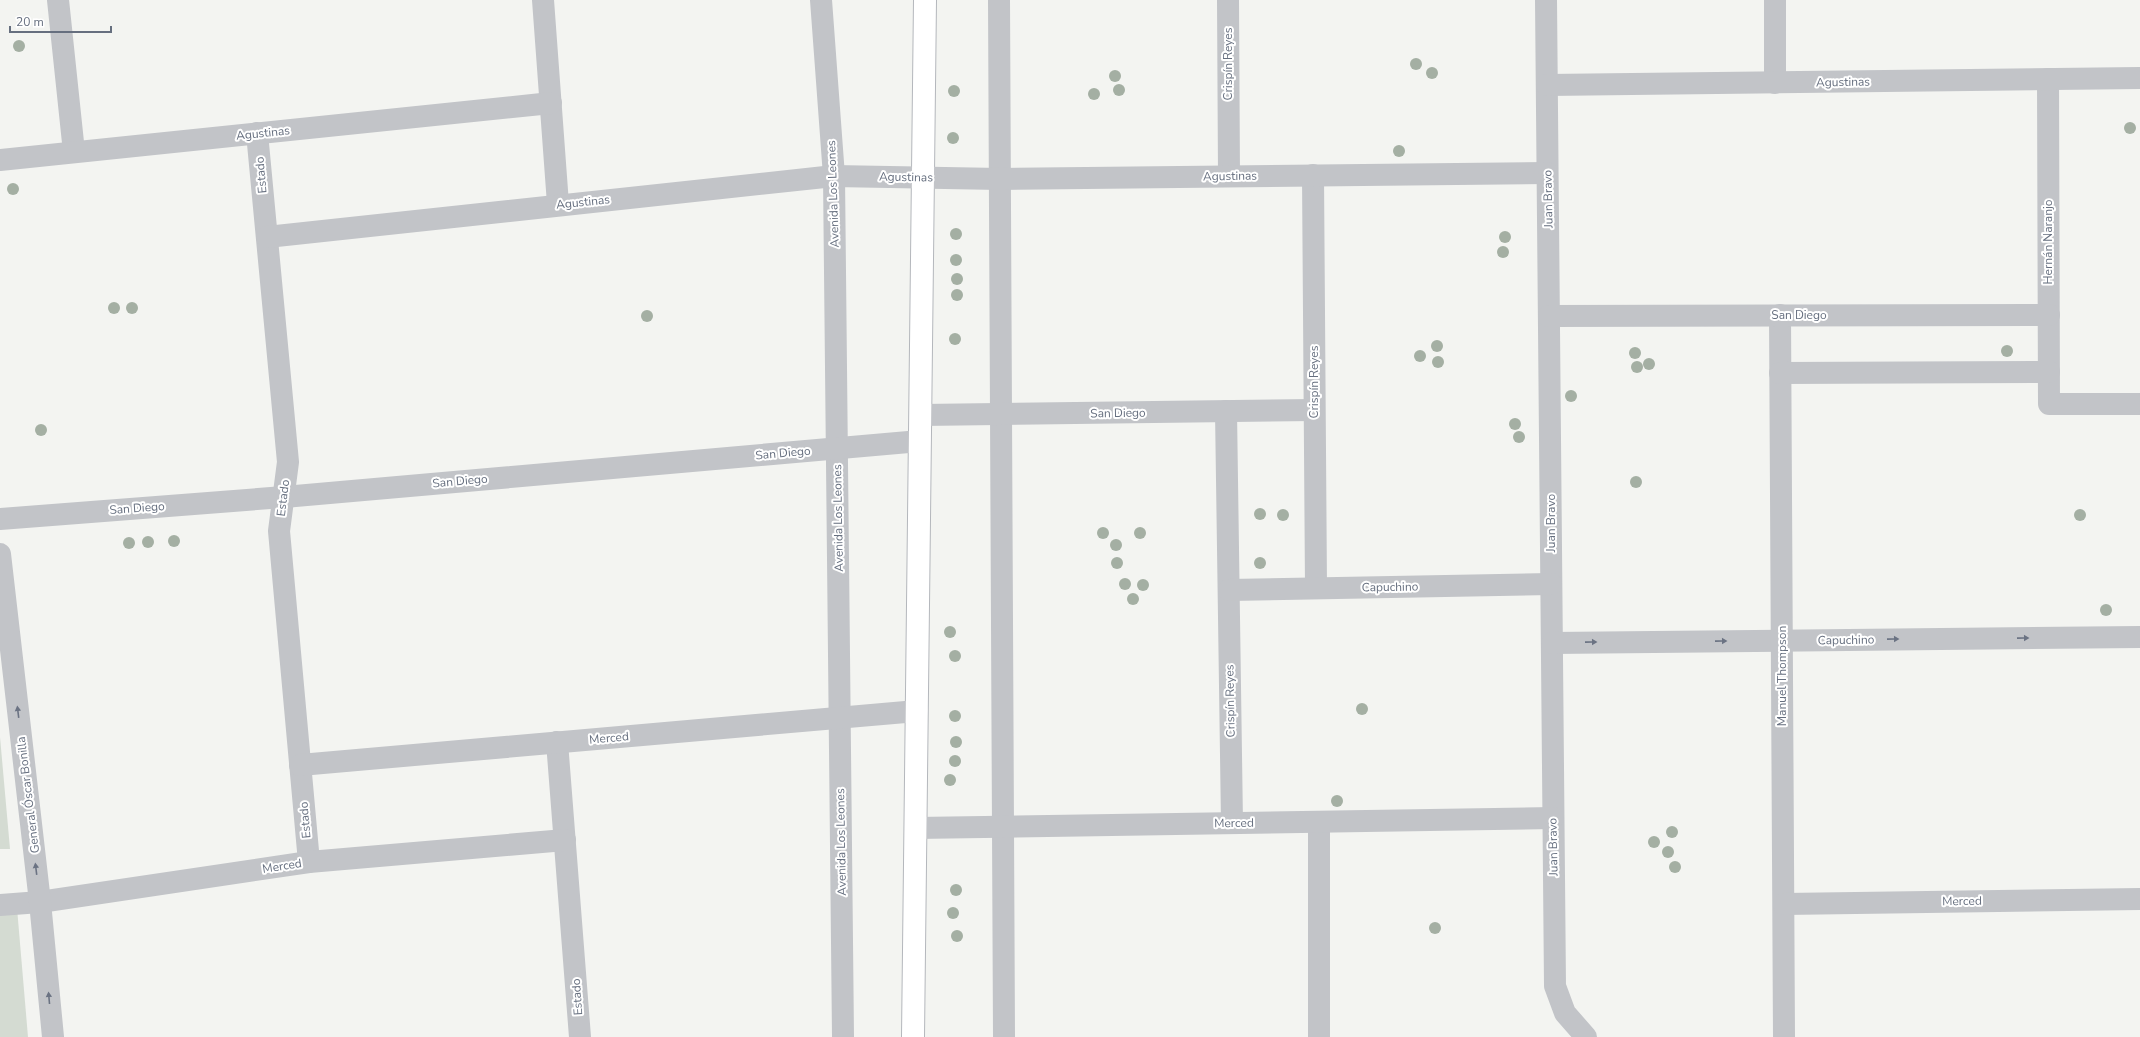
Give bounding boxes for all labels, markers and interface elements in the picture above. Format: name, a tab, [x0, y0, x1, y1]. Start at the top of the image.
scale bar	[10, 8, 111, 34]
text: 20 m	[16, 14, 44, 30]
street label: Crispín Reyes	[1220, 27, 1236, 101]
street label: Agustinas	[1816, 74, 1870, 90]
street label: Agustinas	[235, 122, 291, 144]
street label: Avenida Los Leones	[823, 140, 843, 248]
street label: Estado	[251, 156, 271, 194]
street label: Agustinas	[1203, 168, 1257, 184]
street label: Agustinas	[879, 169, 933, 185]
street label: Juan Bravo	[1539, 169, 1557, 229]
street label: Agustinas	[555, 191, 611, 213]
street label: Hernán Naranjo	[2040, 199, 2056, 285]
street label: San Diego	[1771, 307, 1827, 323]
street label: Crispín Reyes	[1306, 345, 1322, 419]
street label: San Diego	[1090, 405, 1146, 421]
street label: San Diego	[755, 443, 812, 463]
street label: Avenida Los Leones	[829, 464, 847, 572]
street label: San Diego	[432, 471, 489, 491]
street label: Estado	[273, 478, 293, 517]
street label: Juan Bravo	[1543, 494, 1559, 553]
street label: San Diego	[109, 498, 166, 518]
street label: Capuchino	[1362, 579, 1419, 595]
street label: Manuel Thompson	[1774, 626, 1790, 726]
street label: Capuchino	[1818, 632, 1875, 648]
one-way arrow	[2017, 635, 2030, 641]
one-way arrow	[1887, 636, 1900, 642]
one-way arrow	[1715, 638, 1728, 644]
one-way arrow	[1585, 639, 1598, 645]
street label: Crispín Reyes	[1221, 664, 1239, 738]
one-way arrow	[15, 706, 21, 718]
street label: Merced	[589, 728, 629, 748]
street label: General Óscar Bonilla	[13, 736, 43, 854]
street label: Avenida Los Leones	[832, 788, 850, 896]
street label: Estado	[295, 801, 315, 839]
street label: Merced	[1214, 815, 1254, 831]
street label: Juan Bravo	[1544, 817, 1562, 877]
street label: Merced	[261, 855, 303, 877]
one-way arrow	[33, 863, 40, 875]
street label: Merced	[1942, 893, 1982, 909]
street label: Estado	[568, 978, 586, 1016]
one-way arrow	[46, 992, 52, 1004]

